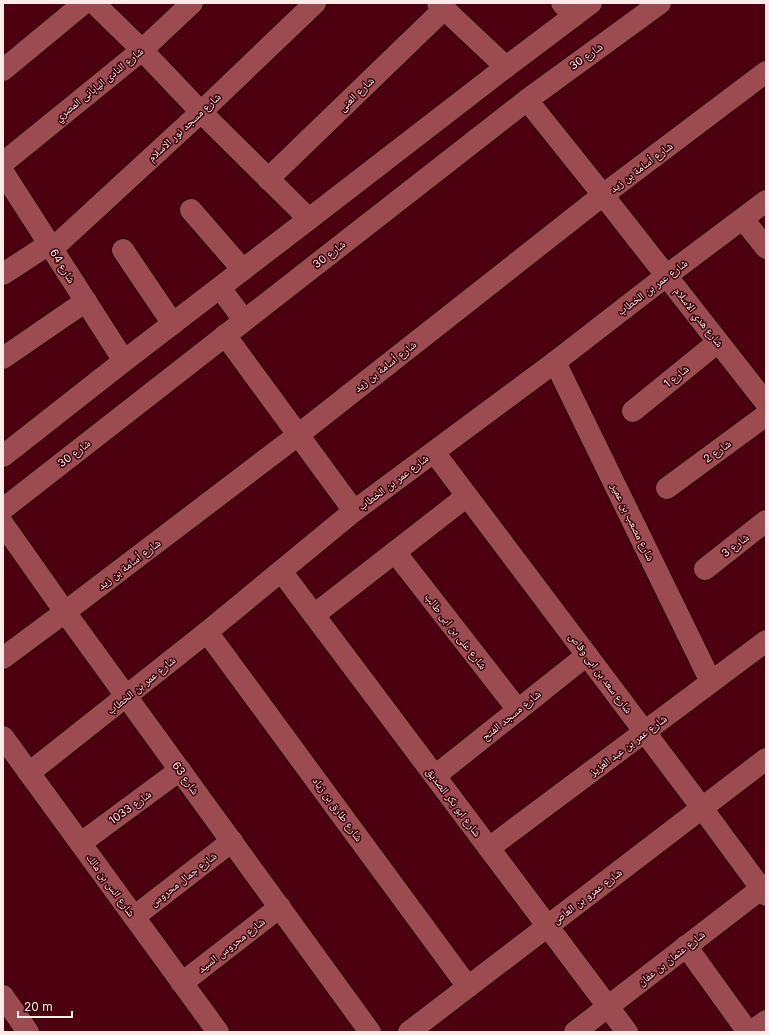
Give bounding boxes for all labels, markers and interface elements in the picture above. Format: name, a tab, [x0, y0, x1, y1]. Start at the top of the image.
street label: شارع 30	[567, 39, 605, 73]
street label: شارع النادى اليابانى المصري	[52, 44, 147, 125]
street label: شارع العنى	[335, 74, 377, 114]
street label: شارع مسجد نور الاسلام	[144, 89, 224, 165]
street label: شارع أسامة بن زيد	[607, 139, 675, 195]
street label: شارع 30	[310, 237, 348, 271]
street label: شارع 64	[47, 246, 79, 286]
street label: شارع عمر بن الخطاب	[614, 256, 690, 318]
street label: شارع هدي الاسلام	[670, 284, 727, 351]
street label: شارع أسامة بن زيد	[351, 337, 419, 395]
street label: شارع 1	[661, 362, 691, 390]
street label: شارع 30	[55, 436, 93, 470]
street label: شارع 2	[700, 436, 734, 466]
street label: شارع عمر بن الخطاب	[355, 451, 431, 513]
street label: شارع مصعب بن عمير	[608, 480, 658, 563]
street label: شارع 3	[719, 530, 751, 560]
street label: شارع أسامة بن زيد	[95, 536, 163, 592]
street label: شارع على بن ابى طالب	[422, 590, 490, 672]
street label: شارع سعد بن ابى وقاص	[566, 630, 636, 716]
street label: شارع عمر بن الخطاب	[104, 653, 178, 717]
street label: شارع مسجد الفتح	[478, 687, 544, 743]
street label: شارع عمر بن عبد العزيز	[586, 711, 670, 779]
street label: شارع 63	[169, 759, 203, 797]
street label: شارع ابو بكر الصديق	[423, 765, 485, 839]
street label: شارع طارق بن زياد	[310, 774, 366, 844]
street label: شارع 1033	[106, 787, 154, 827]
street label: شارع جمال محروس	[147, 849, 219, 909]
street label: شارع انس بن مالك	[83, 851, 139, 919]
street label: شارع عمرو بن العاص	[549, 865, 625, 927]
street label: شارع محروس السيد	[195, 914, 267, 976]
street label: شارع عثمان بن عفان	[634, 927, 708, 989]
scale bar	[18, 993, 72, 1019]
text: 20 m	[24, 999, 53, 1014]

